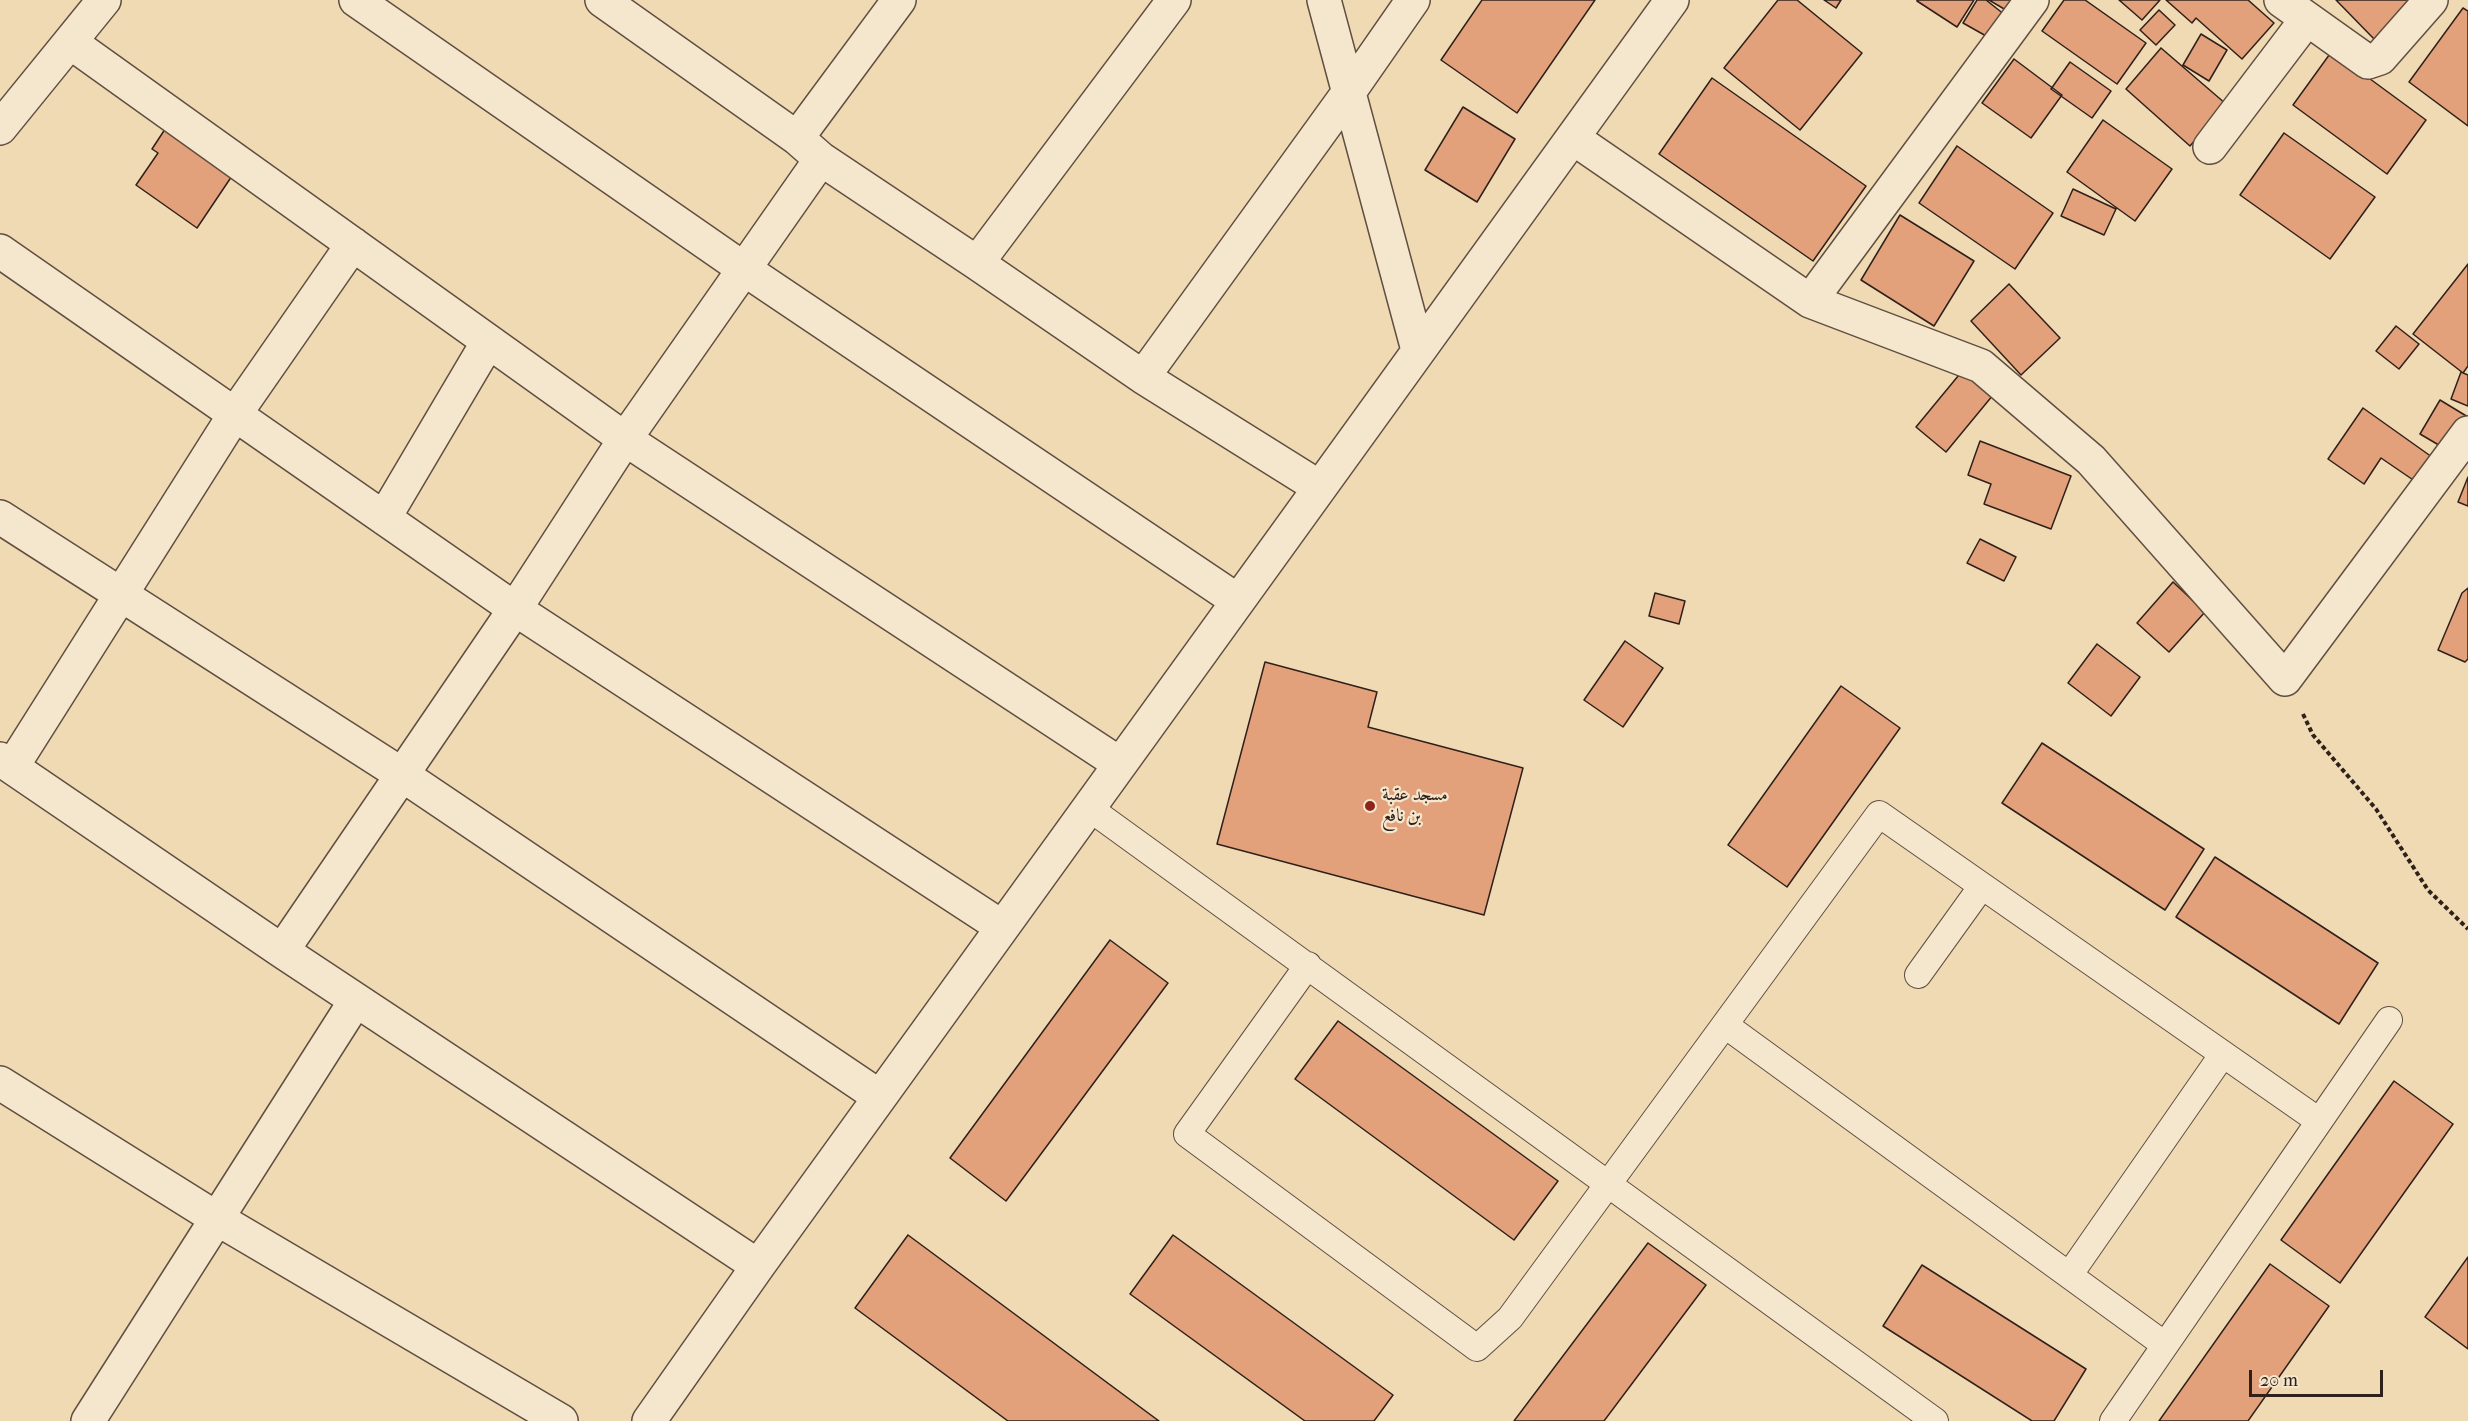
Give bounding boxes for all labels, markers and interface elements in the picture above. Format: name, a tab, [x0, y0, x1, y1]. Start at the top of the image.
place label: مسجد عقبة بن نافع	[1382, 785, 1448, 828]
marker: مسجد عقبة بن نافع	[1363, 799, 1377, 813]
scale bar	[2252, 1358, 2386, 1396]
text: 20 m	[2260, 1370, 2298, 1391]

